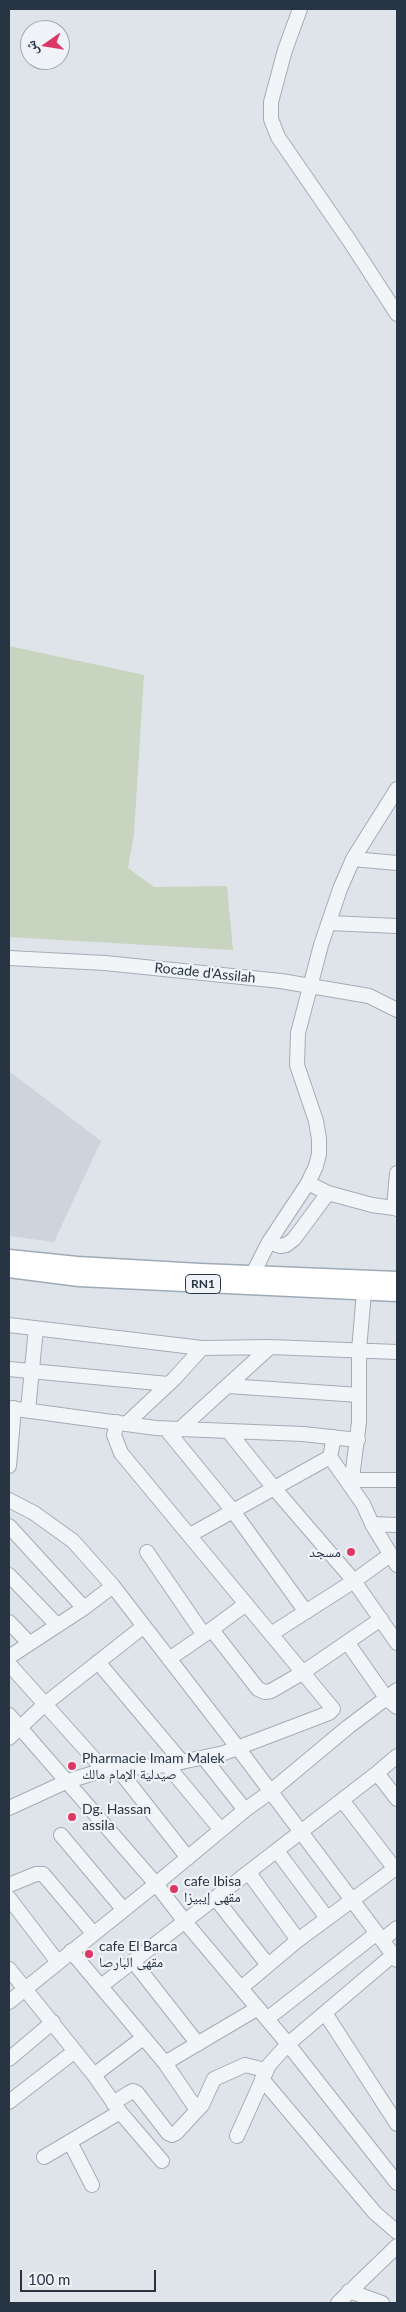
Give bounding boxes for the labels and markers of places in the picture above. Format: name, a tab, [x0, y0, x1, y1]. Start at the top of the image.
place label: مسجد	[309, 1544, 341, 1560]
marker: مسجد	[345, 1546, 357, 1558]
place label: Pharmacie Imam Malek صيدلية الإمام مالك	[82, 1750, 225, 1782]
marker: Pharmacie Imam Malek صيدلية الإمام مالك	[66, 1760, 78, 1772]
place label: Dg. Hassan assila	[82, 1801, 151, 1834]
marker: Dg. Hassan assila	[66, 1811, 78, 1823]
place label: cafe Ibisa مقهى إيبيزا	[184, 1873, 241, 1905]
marker: cafe Ibisa مقهى إيبيزا	[168, 1883, 180, 1895]
place label: cafe El Barca مقهى البارصا	[99, 1938, 177, 1970]
marker: cafe El Barca مقهى البارصا	[83, 1948, 95, 1960]

